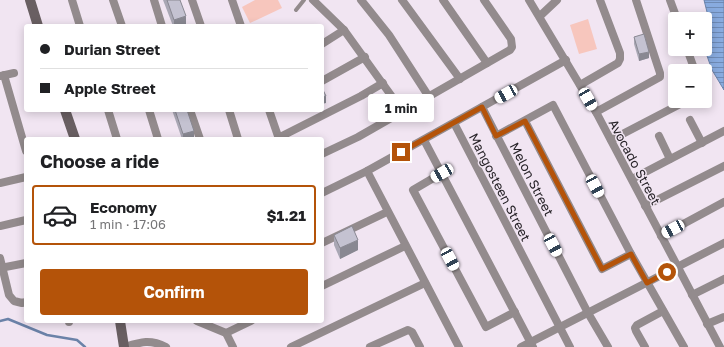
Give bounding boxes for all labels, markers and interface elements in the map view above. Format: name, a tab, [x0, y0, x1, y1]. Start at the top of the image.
map controls	[668, 12, 712, 108]
button: +	[668, 12, 712, 56]
text: Durian Street	[64, 40, 160, 58]
button: −	[668, 64, 712, 108]
text: Apple Street	[64, 79, 156, 97]
car	[493, 83, 519, 105]
car	[577, 86, 599, 112]
callout: 1 min	[368, 94, 434, 122]
text: 1 min	[385, 100, 417, 116]
street label: Avocado Street	[606, 116, 664, 208]
street label: Mangosteen Street	[466, 130, 534, 244]
street label: Melon Street	[507, 140, 557, 218]
route end	[392, 143, 410, 161]
text: Choose a ride	[40, 150, 159, 172]
car	[429, 162, 455, 184]
car	[584, 173, 606, 199]
icon: car	[42, 197, 78, 233]
text: Economy	[90, 198, 157, 216]
text: $1.21	[267, 206, 306, 224]
text: 1 min · 17:06	[90, 216, 166, 232]
car	[660, 218, 686, 240]
car	[542, 232, 564, 258]
car	[439, 246, 461, 272]
route start	[658, 263, 676, 281]
button: Confirm	[40, 269, 308, 315]

